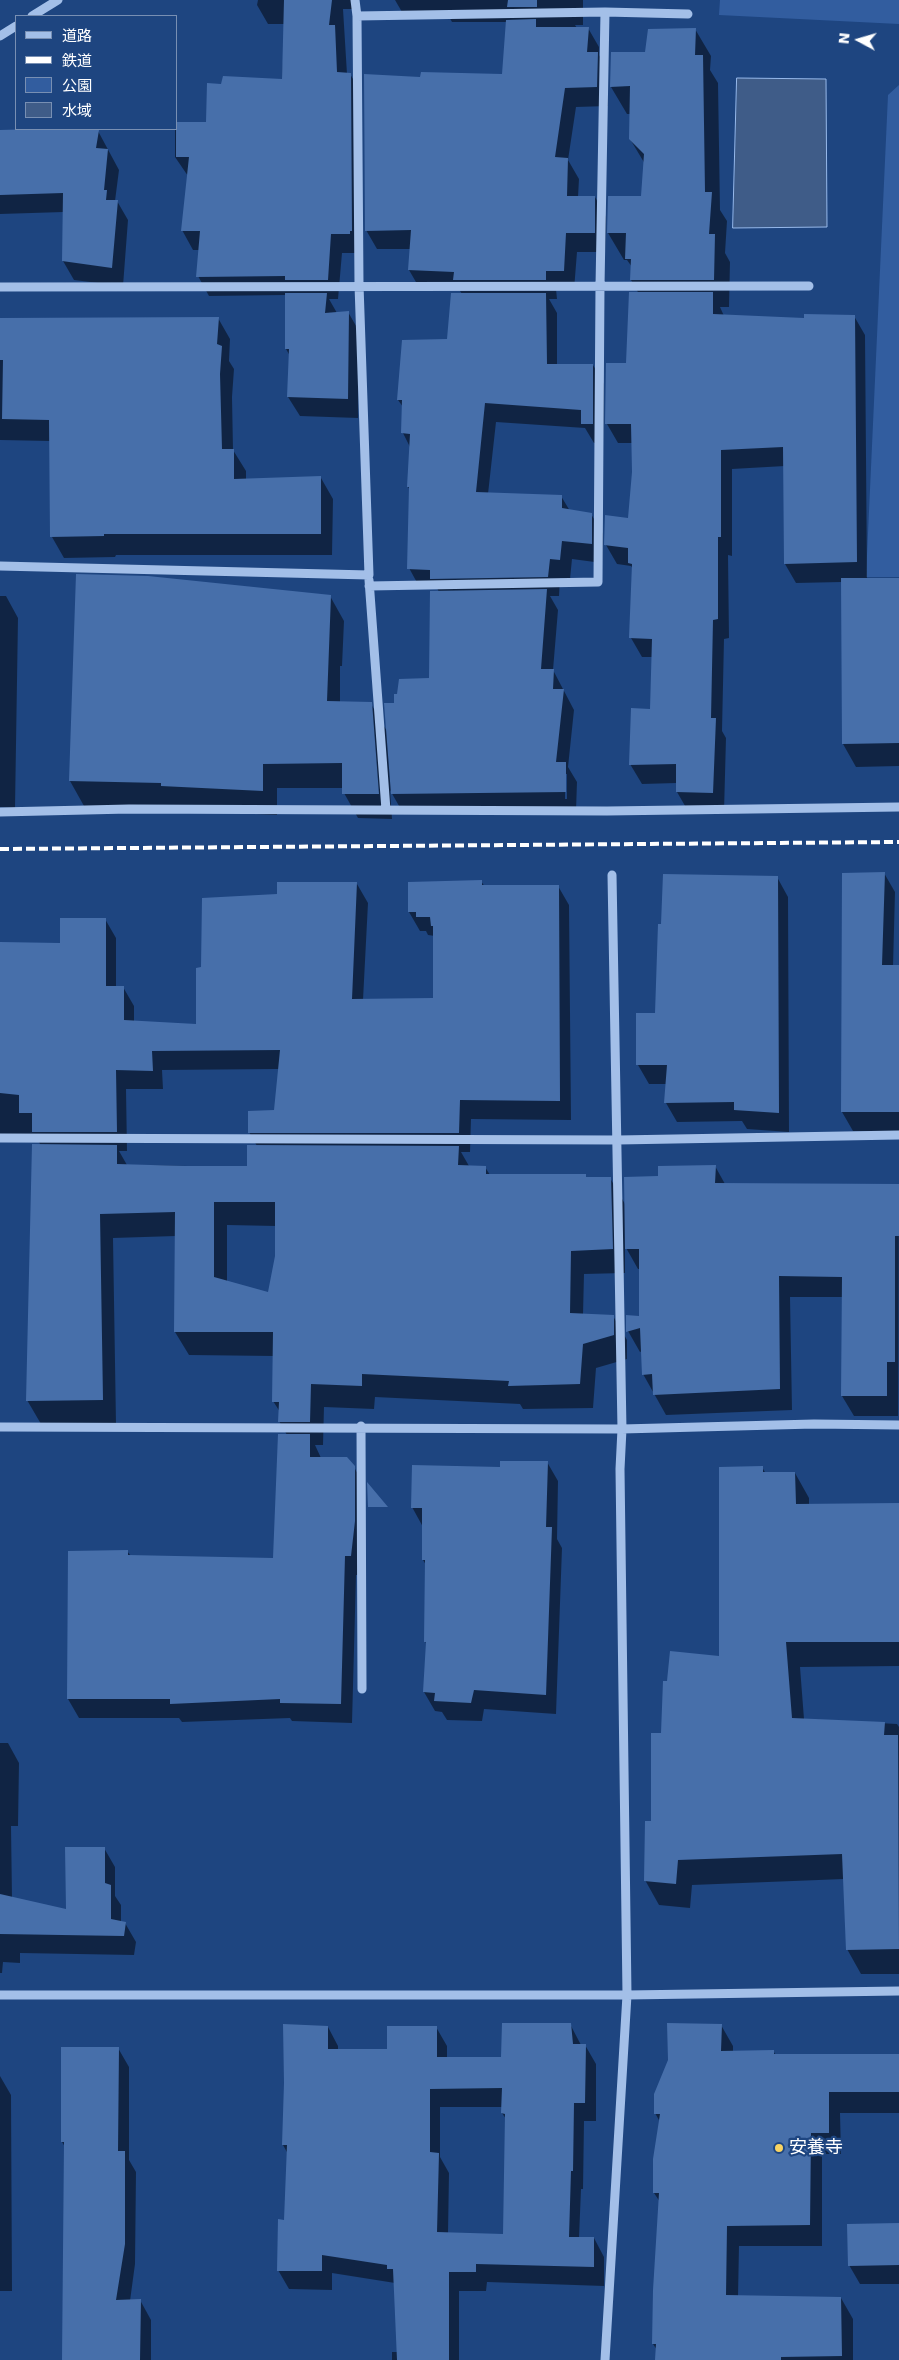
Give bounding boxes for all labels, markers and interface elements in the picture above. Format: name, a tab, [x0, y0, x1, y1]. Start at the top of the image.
legend	[15, 15, 178, 130]
north arrow	[834, 15, 884, 65]
text: 道路	[62, 27, 92, 45]
text: N	[836, 32, 853, 45]
text: 鉄道	[62, 52, 92, 70]
text: 公園	[62, 77, 92, 95]
text: 水域	[62, 102, 92, 120]
place label: 安養寺	[789, 2137, 843, 2159]
marker: 安養寺	[773, 2142, 785, 2154]

